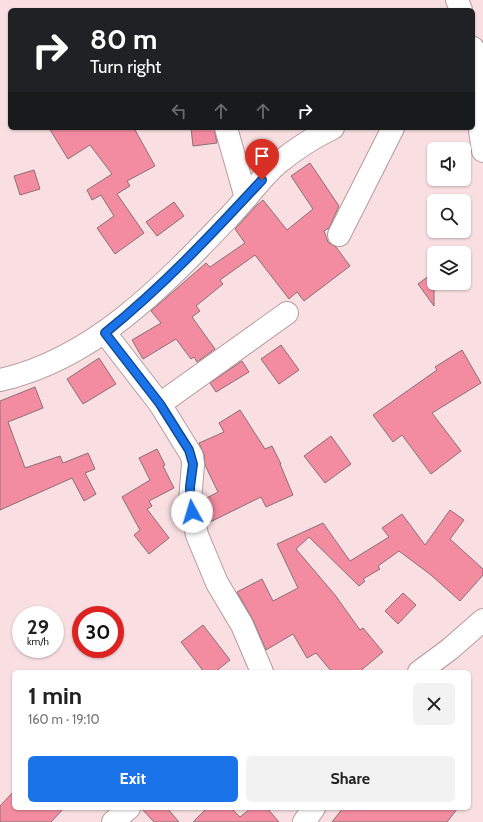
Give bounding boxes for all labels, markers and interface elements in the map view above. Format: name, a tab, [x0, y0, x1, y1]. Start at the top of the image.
text: 80 m	[90, 22, 157, 56]
icon: right	[24, 24, 76, 76]
text: Turn right	[90, 56, 161, 78]
icon: left	[168, 100, 190, 122]
icon: ahead	[210, 100, 232, 122]
icon: ahead	[252, 100, 274, 122]
icon: right	[294, 100, 316, 122]
pin	[245, 139, 279, 180]
map controls	[427, 142, 471, 290]
button: sound	[427, 142, 471, 186]
icon: arrive	[251, 145, 273, 167]
button: search	[427, 194, 471, 238]
button: layers	[427, 246, 471, 290]
position arrow	[171, 491, 213, 533]
speed limit sign: 30	[72, 606, 124, 658]
text: 29	[27, 615, 49, 639]
text: km/h	[27, 635, 49, 648]
text: 1 min	[28, 681, 82, 710]
button: close	[413, 683, 455, 725]
text: 160 m · 19:10	[28, 711, 100, 727]
button: Exit	[28, 756, 238, 802]
button: Share	[246, 756, 455, 802]

